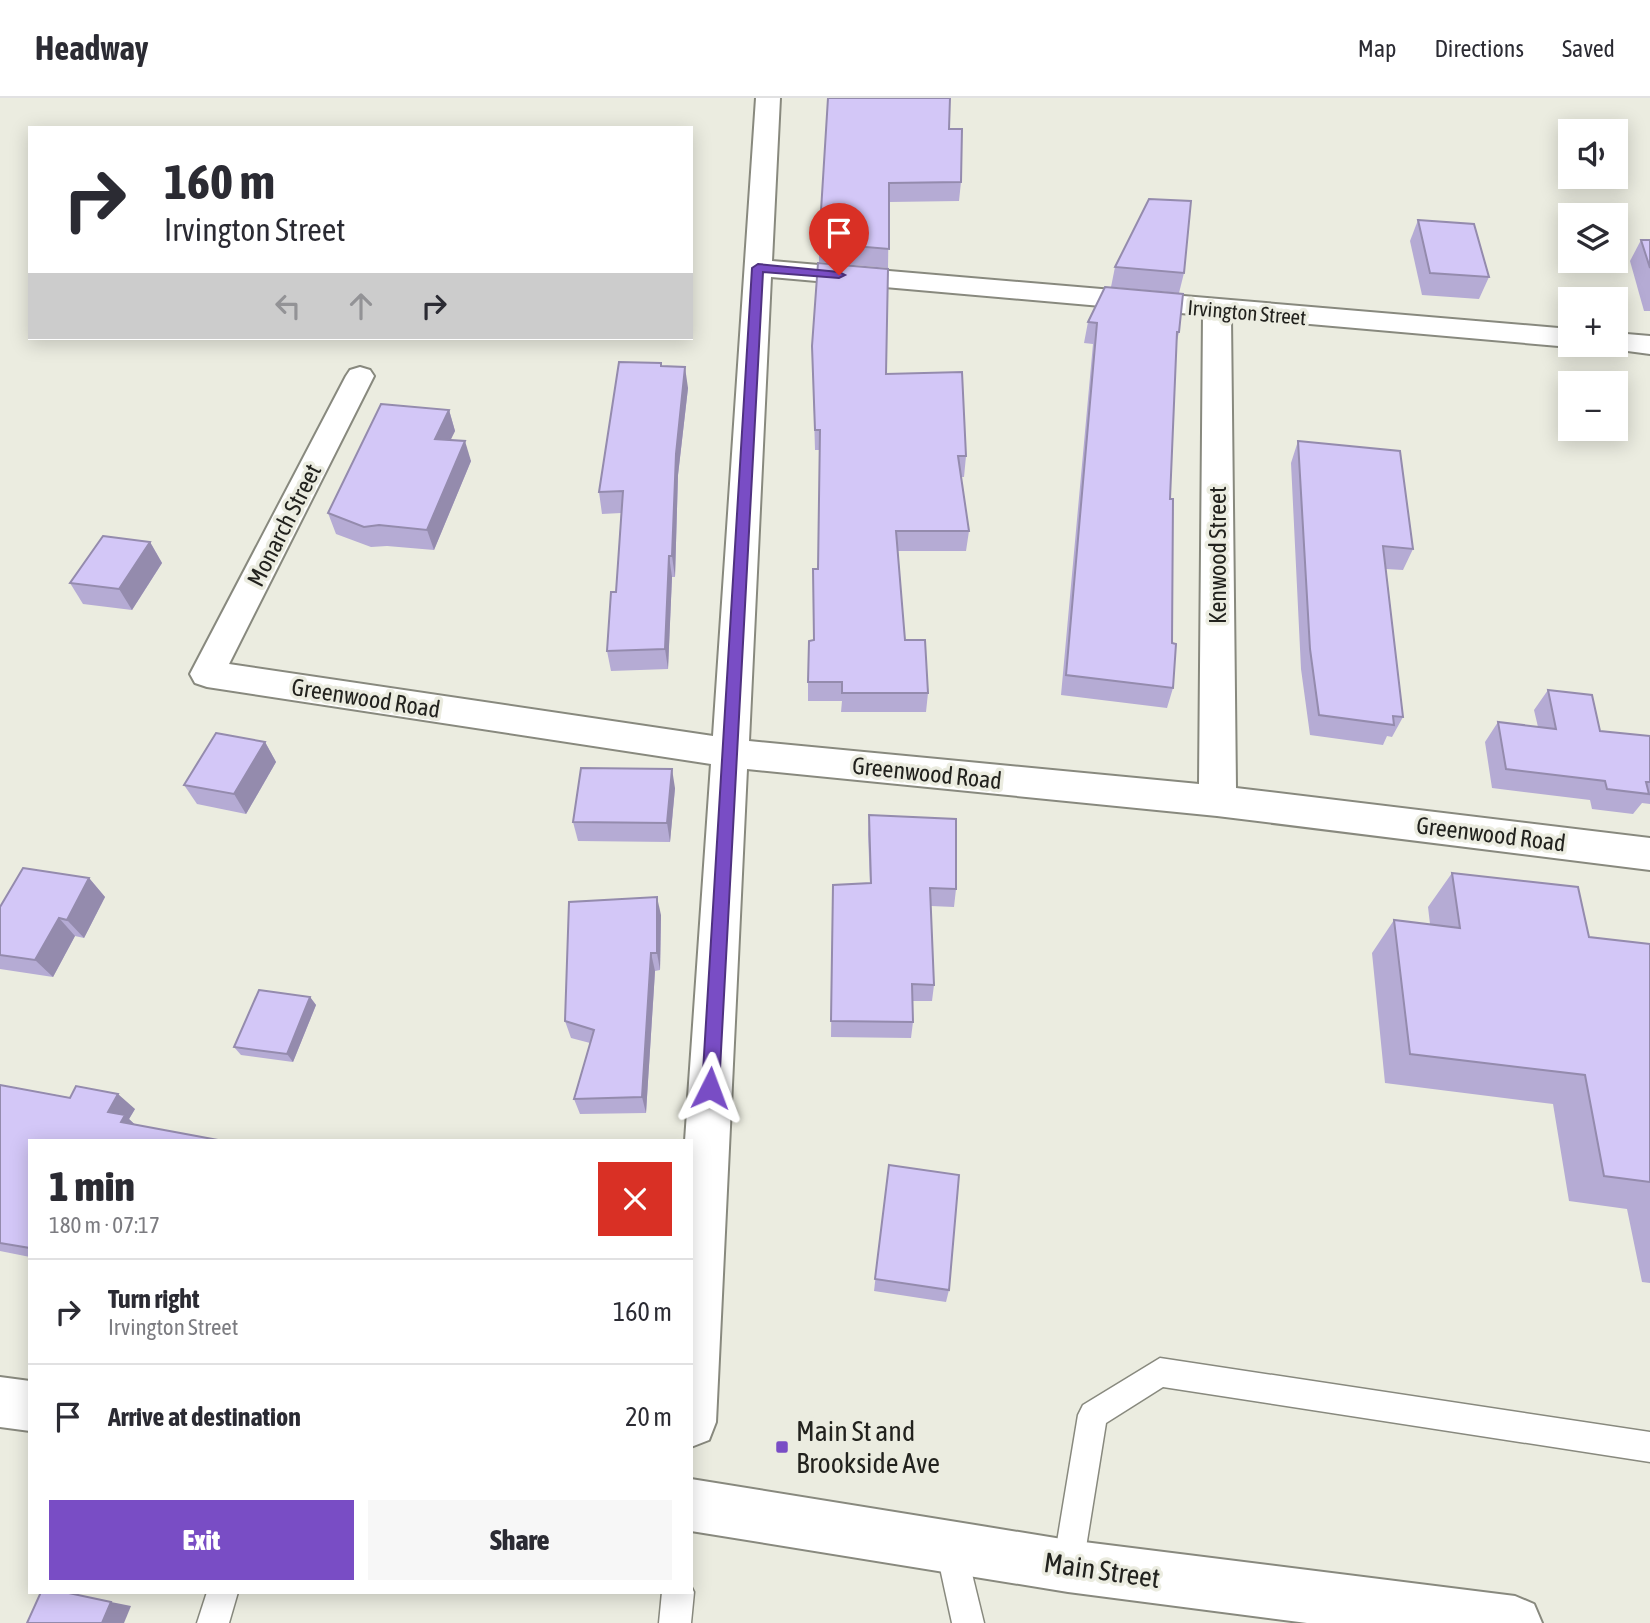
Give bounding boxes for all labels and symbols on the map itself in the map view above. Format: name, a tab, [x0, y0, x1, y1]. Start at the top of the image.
pin	[809, 203, 869, 275]
street label: Irvington Street	[1187, 295, 1307, 329]
street label: Monarch Street	[242, 459, 326, 591]
street label: Kenwood Street	[1204, 486, 1231, 624]
street label: Greenwood Road	[290, 673, 442, 723]
street label: Greenwood Road	[851, 752, 1003, 794]
street label: Greenwood Road	[1415, 811, 1567, 857]
position arrow	[673, 1051, 747, 1125]
place label: Main St and Brookside Ave	[796, 1415, 940, 1479]
marker: Main St and Brookside Ave	[774, 1439, 790, 1455]
street label: Main Street	[1042, 1546, 1162, 1594]

